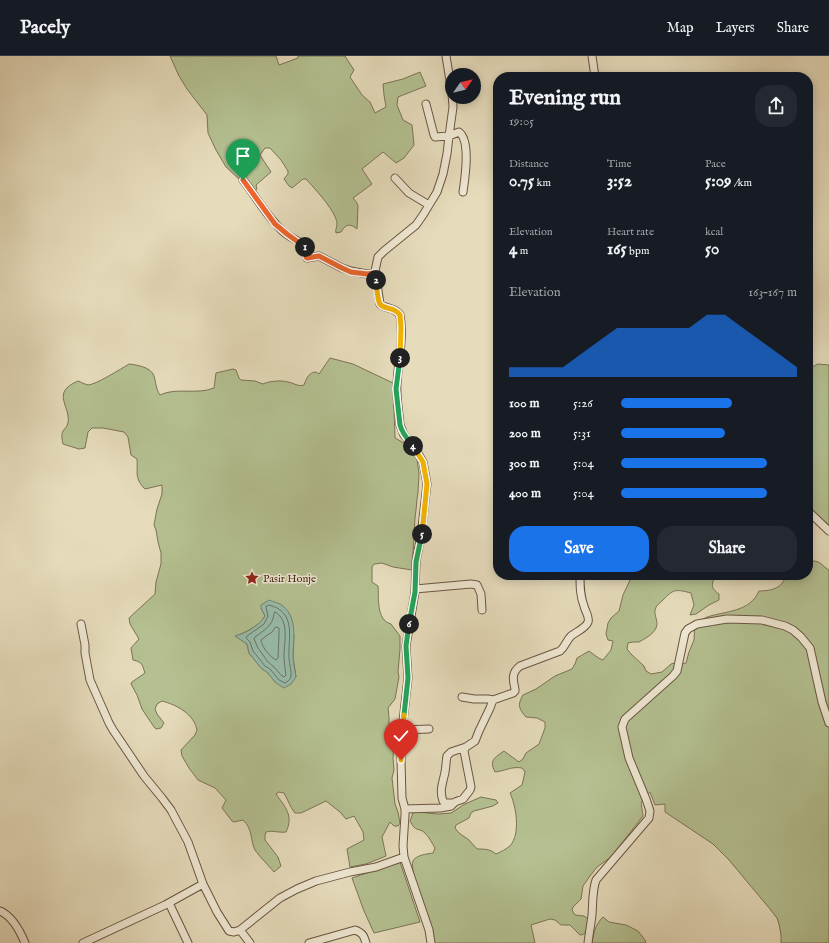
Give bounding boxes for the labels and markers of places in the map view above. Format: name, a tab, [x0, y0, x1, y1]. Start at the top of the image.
pin	[226, 139, 260, 180]
pin: 1	[295, 237, 315, 257]
pin: 2	[366, 270, 386, 290]
pin: 3	[390, 348, 410, 368]
pin: 4	[403, 436, 423, 456]
pin: 5	[412, 524, 432, 544]
place icon: Pasir Honje	[244, 570, 260, 586]
place label: Pasir Honje	[263, 572, 316, 586]
pin: 6	[399, 614, 419, 634]
pin	[384, 719, 418, 760]

